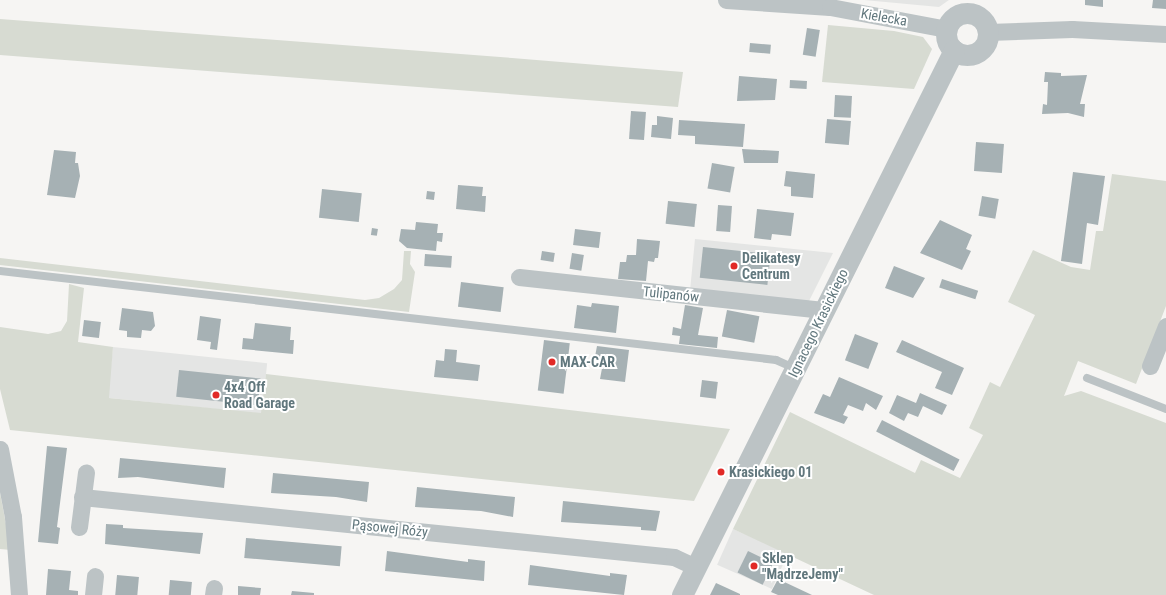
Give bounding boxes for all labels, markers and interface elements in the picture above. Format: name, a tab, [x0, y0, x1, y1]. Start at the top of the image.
street label: Kielecka	[860, 5, 908, 29]
place label: Delikatesy Centrum	[742, 250, 801, 282]
marker: Delikatesy Centrum	[729, 261, 739, 271]
street label: Ignacego Krasickiego	[784, 266, 852, 380]
street label: Tulipanów	[642, 283, 700, 305]
place label: MAX-CAR	[560, 354, 615, 370]
marker: MAX-CAR	[547, 357, 557, 367]
place label: 4x4 Off Road Garage	[224, 379, 295, 412]
marker: 4x4 Off Road Garage	[211, 390, 221, 400]
place label: Krasickiego 01	[729, 464, 812, 480]
marker: Krasickiego 01	[716, 467, 726, 477]
street label: Pąsowej Róży	[351, 516, 429, 540]
place label: Sklep "MądrzeJemy"	[762, 550, 843, 582]
marker: Sklep "MądrzeJemy"	[749, 561, 759, 571]

